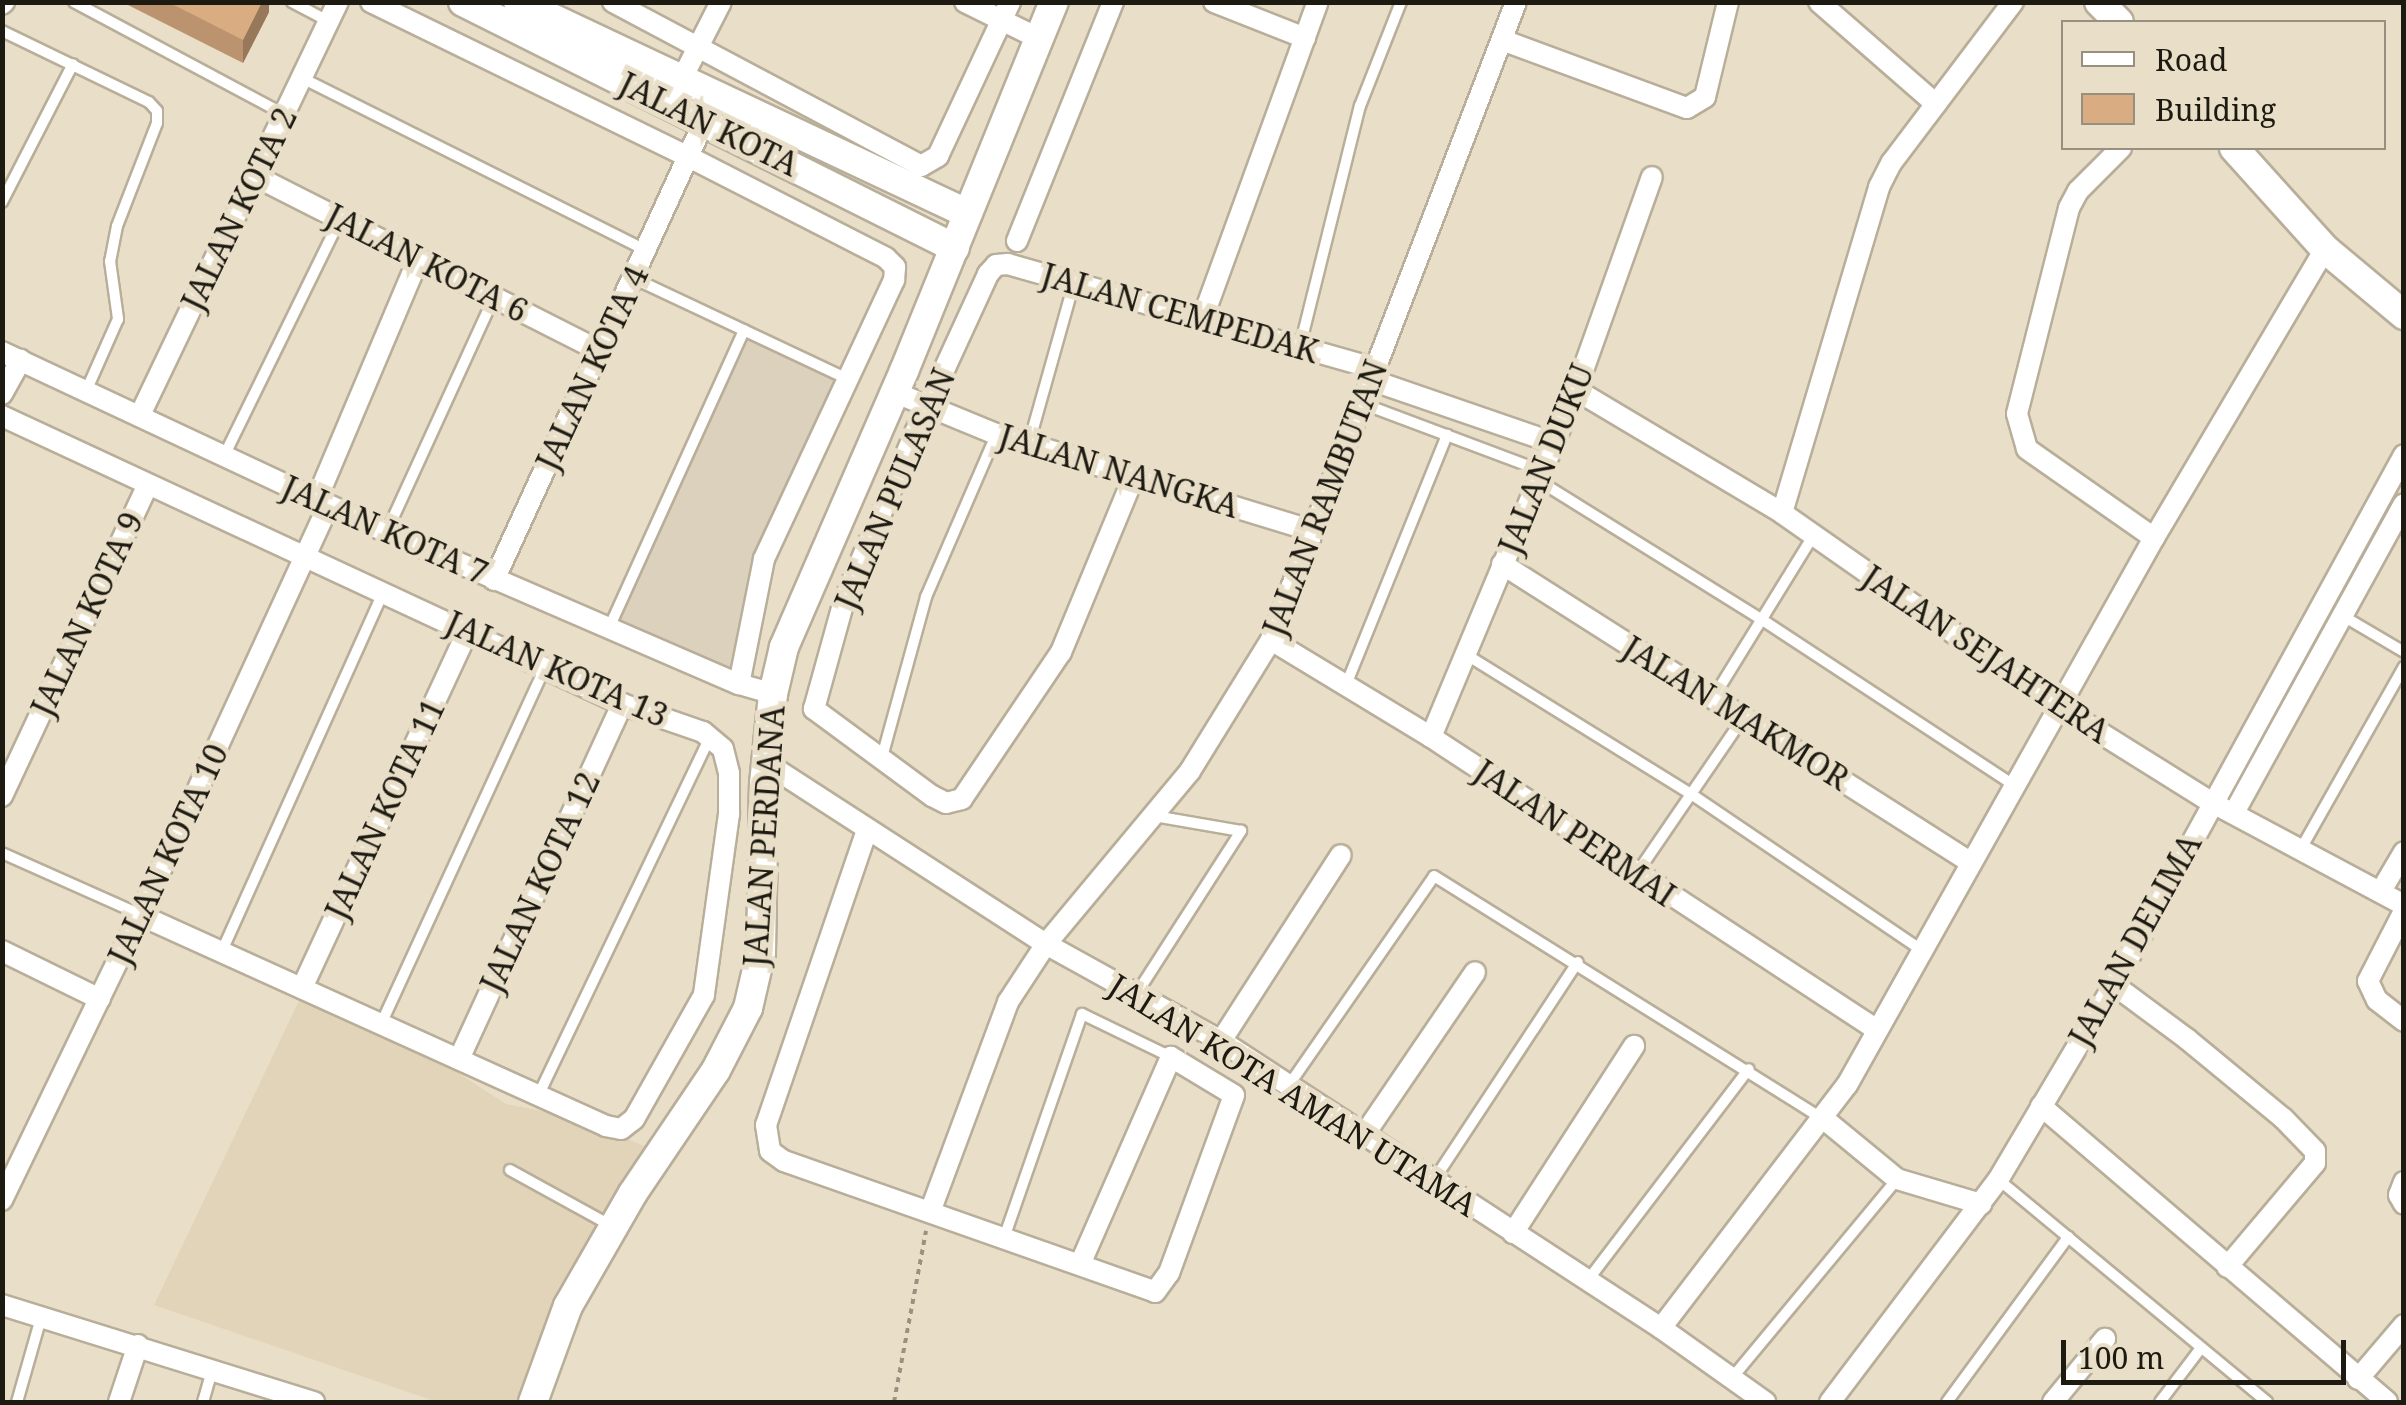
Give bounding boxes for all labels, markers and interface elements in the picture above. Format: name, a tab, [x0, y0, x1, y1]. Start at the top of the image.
legend	[2061, 20, 2386, 150]
text: Road	[2155, 39, 2227, 80]
street label: JALAN KOTA	[613, 64, 805, 184]
text: Building	[2155, 89, 2276, 130]
street label: JALAN KOTA 2	[173, 101, 305, 317]
street label: JALAN KOTA 6	[320, 196, 534, 330]
street label: JALAN CEMPEDAK	[1037, 255, 1323, 371]
street label: JALAN KOTA 4	[528, 260, 656, 476]
street label: JALAN RAMBUTAN	[1255, 355, 1395, 641]
street label: JALAN DUKU	[1491, 359, 1601, 559]
street label: JALAN PULASAN	[827, 363, 963, 615]
street label: JALAN NANGKA	[995, 416, 1243, 526]
street label: JALAN KOTA 7	[276, 468, 494, 592]
street label: JALAN KOTA 9	[23, 506, 151, 722]
street label: JALAN SEJAHTERA	[1855, 557, 2117, 751]
street label: JALAN KOTA 13	[440, 603, 674, 735]
street label: JALAN MAKMOR	[1616, 628, 1856, 798]
street label: JALAN KOTA 11	[317, 693, 453, 925]
street label: JALAN PERDANA	[736, 704, 792, 968]
street label: JALAN KOTA 10	[100, 738, 236, 970]
street label: JALAN PERMAI	[1467, 752, 1683, 914]
street label: JALAN KOTA 12	[472, 766, 608, 998]
street label: JALAN DELIMA	[2061, 827, 2209, 1053]
street label: JALAN KOTA AMAN UTAMA	[1102, 966, 1484, 1224]
scale bar	[2066, 1320, 2351, 1382]
text: 100 m	[2078, 1337, 2164, 1378]

